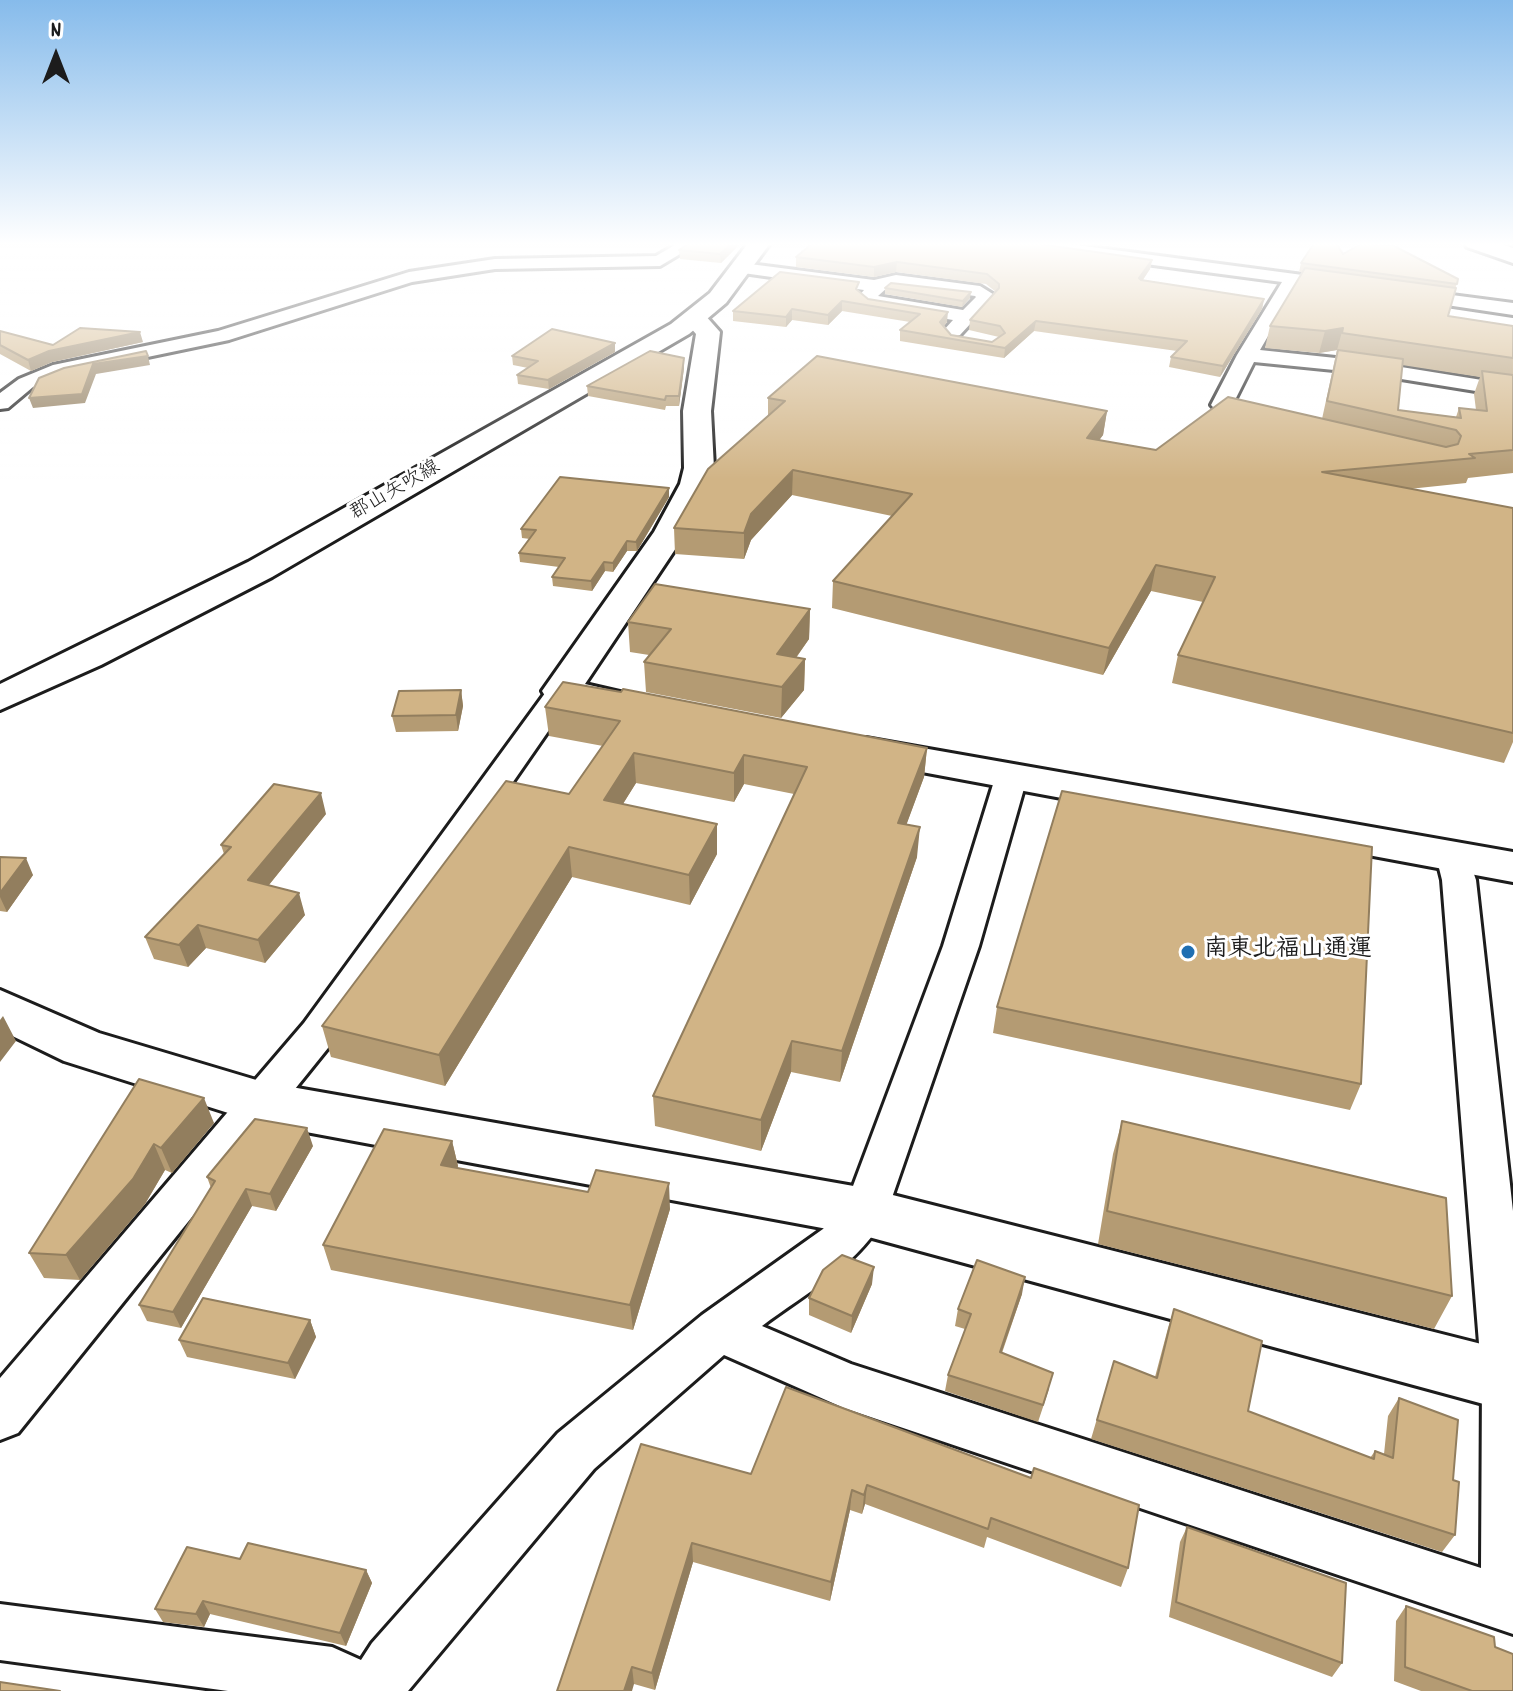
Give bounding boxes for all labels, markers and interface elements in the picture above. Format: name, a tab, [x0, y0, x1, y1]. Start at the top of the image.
north arrow	[16, 16, 96, 96]
text: N	[51, 16, 61, 47]
street label: 郡山矢吹線	[347, 457, 445, 527]
place label: 南東北福山通運	[1204, 938, 1372, 966]
marker: 南東北福山通運	[1179, 943, 1197, 961]

